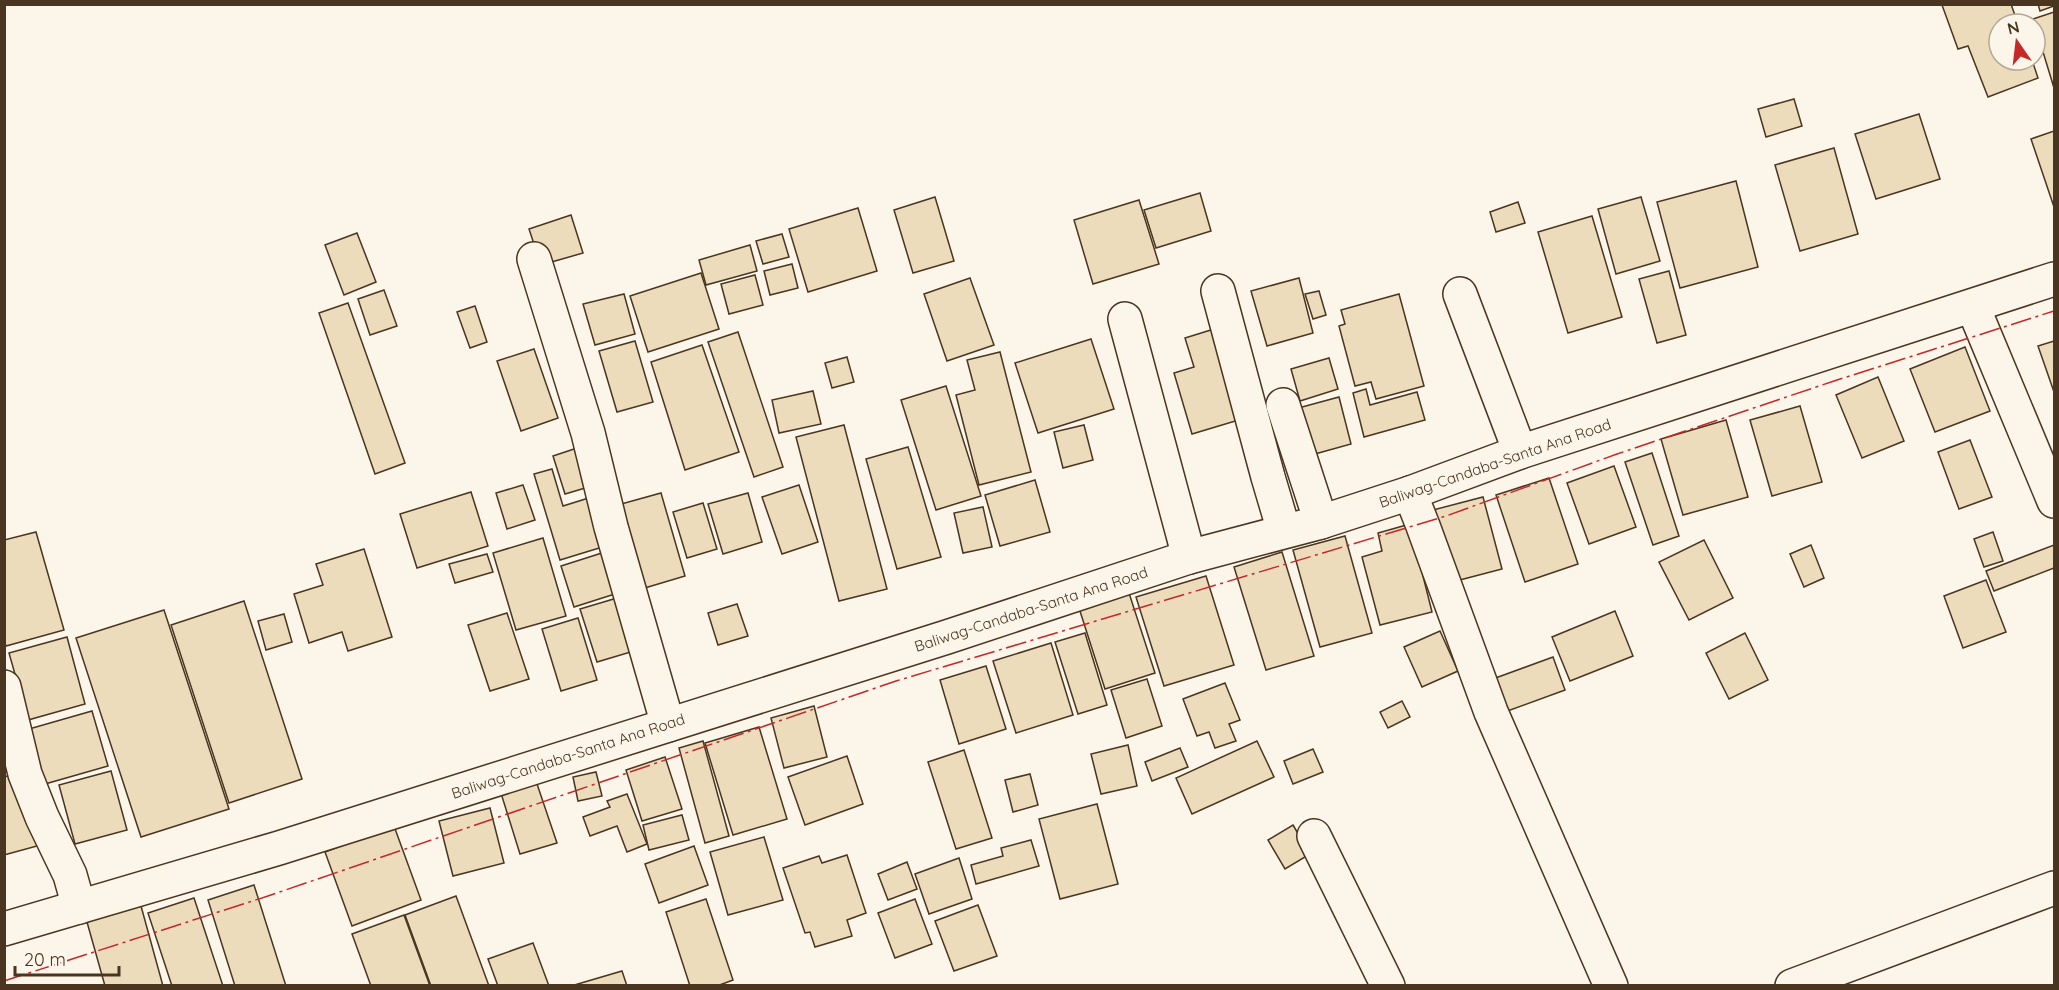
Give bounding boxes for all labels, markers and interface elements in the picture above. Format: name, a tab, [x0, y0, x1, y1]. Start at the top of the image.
north arrow	[1987, 12, 2047, 72]
text: N	[2005, 16, 2021, 39]
street label: Baliwag-Candaba-Santa Ana Road	[1376, 414, 1614, 512]
street label: Baliwag-Candaba-Santa Ana Road	[912, 562, 1150, 656]
street label: Baliwag-Candaba-Santa Ana Road	[449, 709, 687, 803]
scale bar	[15, 939, 118, 977]
text: 20 m	[24, 948, 66, 971]

